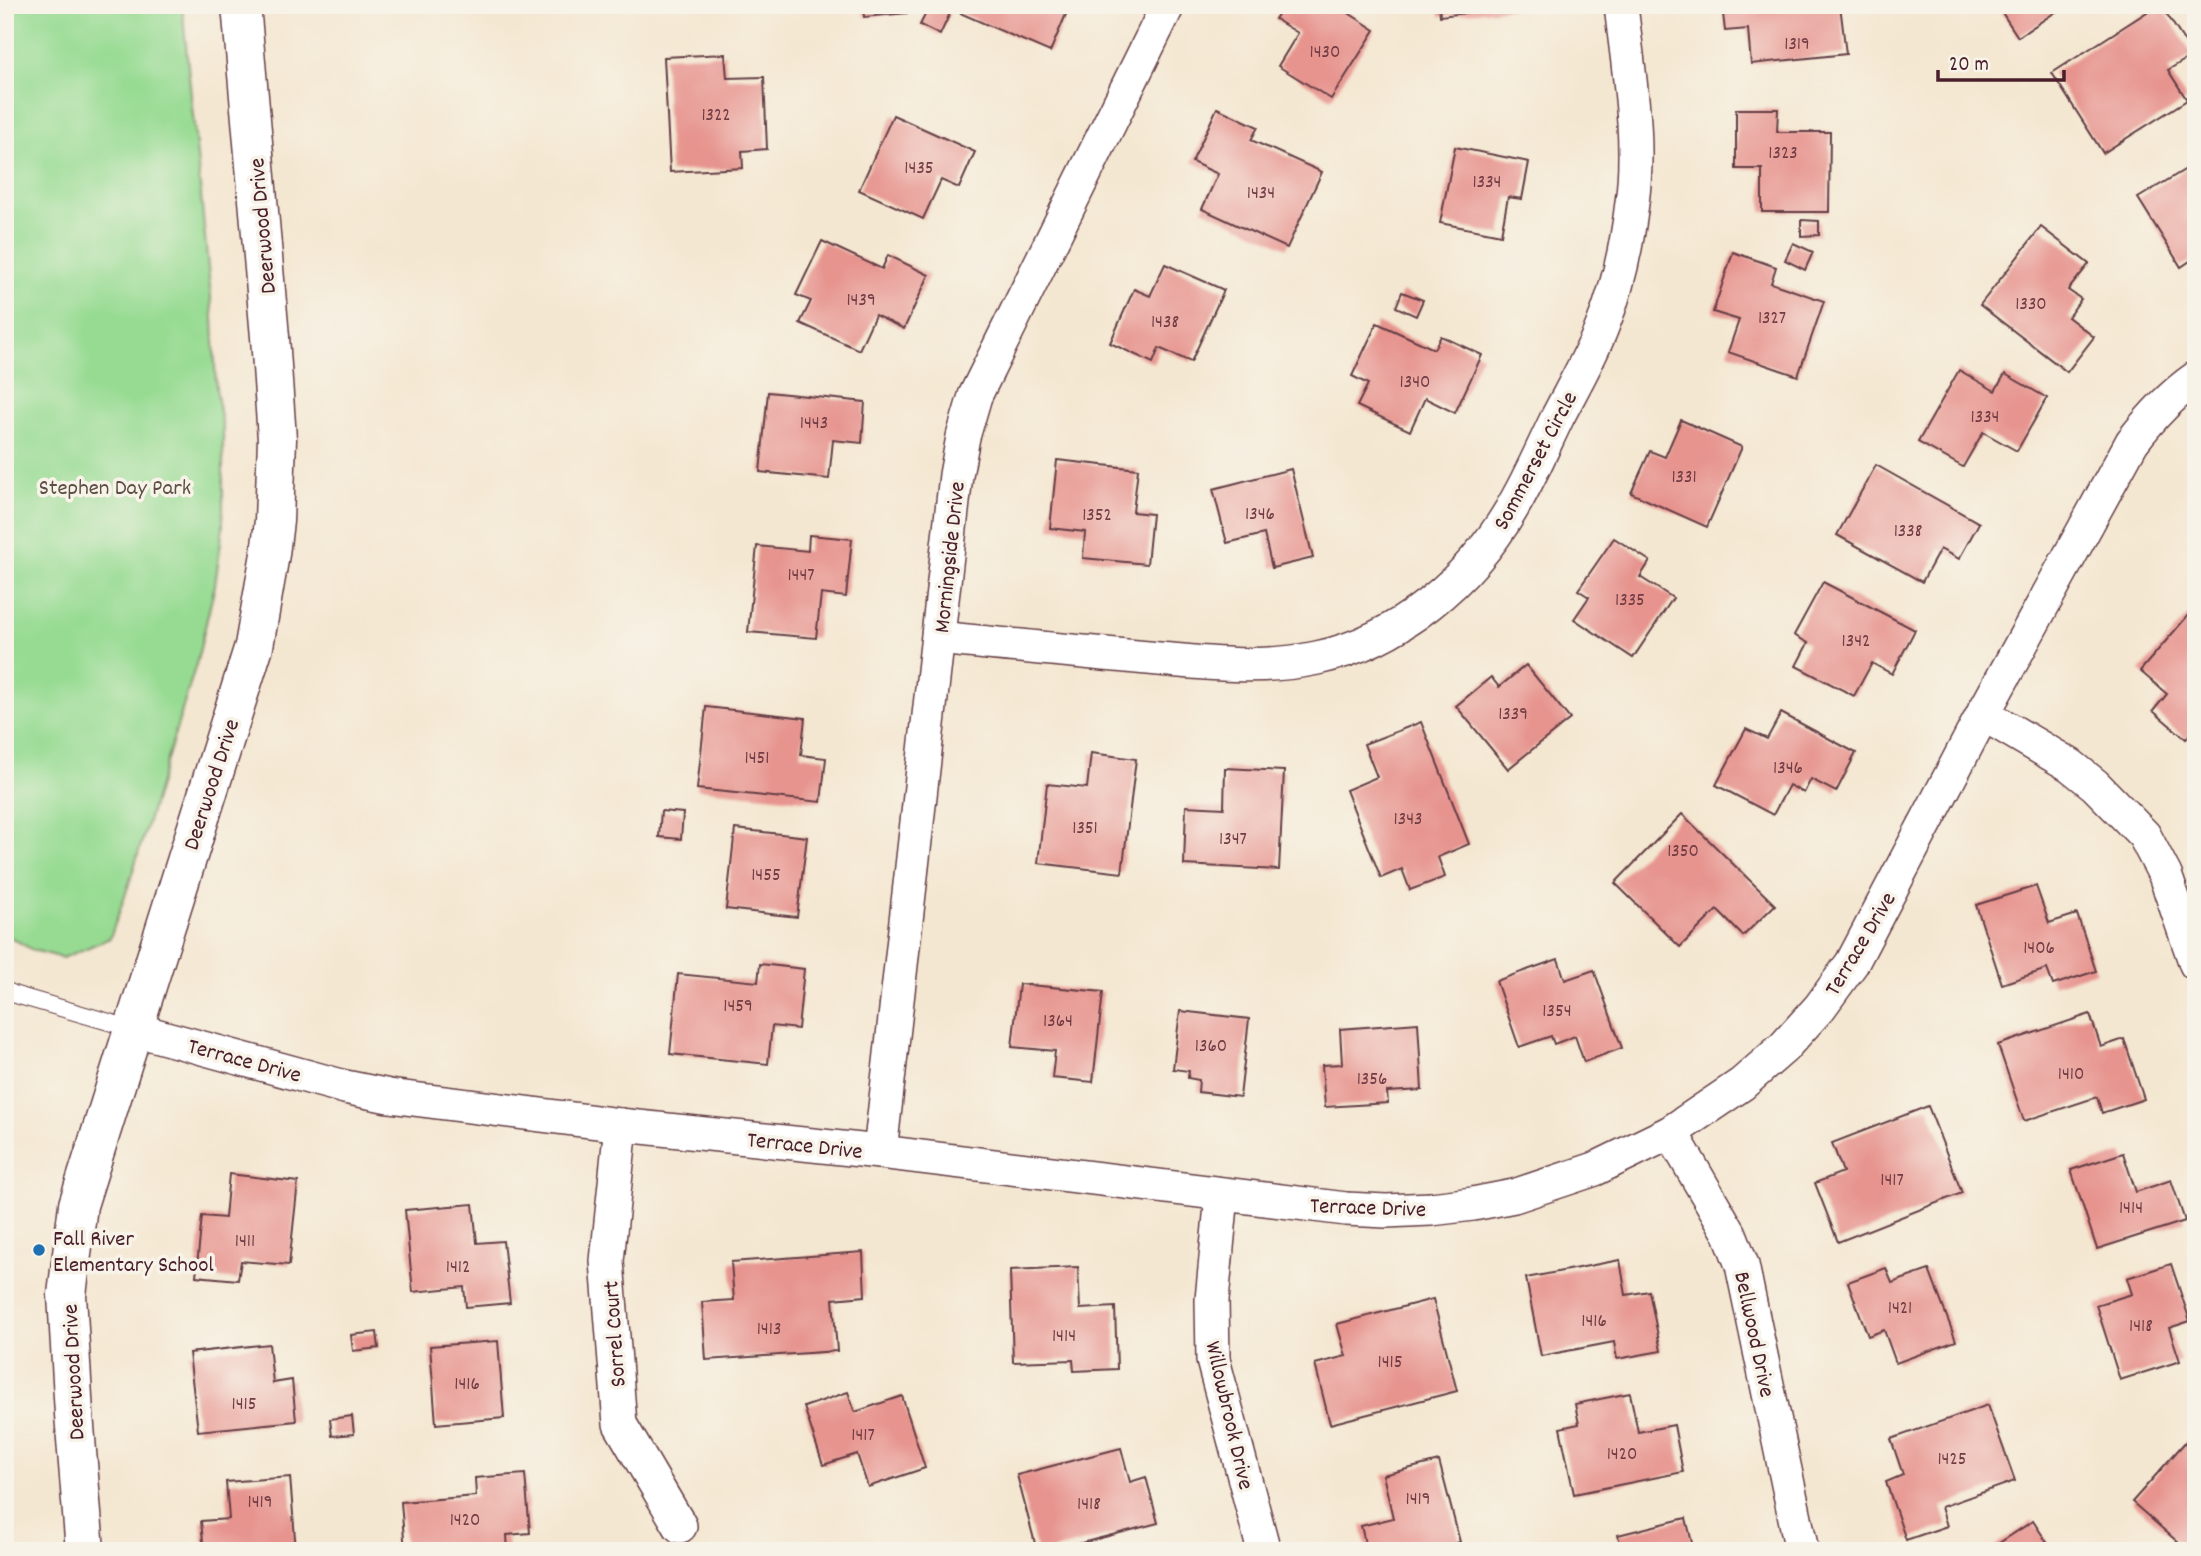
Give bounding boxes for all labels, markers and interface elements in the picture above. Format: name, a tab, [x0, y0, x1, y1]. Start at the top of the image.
house number: 1319	[1784, 32, 1810, 59]
scale bar	[1938, 38, 2064, 82]
house number: 1430	[1310, 40, 1340, 67]
text: 20 m	[1949, 51, 1989, 81]
house number: 1322	[701, 103, 731, 130]
house number: 1323	[1768, 141, 1798, 168]
street label: Deerwood Drive	[242, 156, 287, 295]
house number: 1435	[904, 156, 934, 183]
house number: 1334	[1473, 170, 1501, 197]
house number: 1434	[1247, 181, 1275, 208]
house number: 1439	[846, 288, 876, 315]
house number: 1330	[2015, 292, 2047, 319]
house number: 1327	[1758, 306, 1786, 333]
house number: 1438	[1151, 310, 1179, 337]
house number: 1340	[1400, 370, 1430, 397]
street label: Sommerset Circle	[1487, 386, 1588, 537]
house number: 1334	[1971, 405, 1999, 432]
house number: 1443	[800, 411, 828, 438]
house number: 1331	[1671, 465, 1697, 492]
park label: Stephen Day Park	[39, 473, 191, 506]
street label: Morningside Drive	[927, 480, 976, 635]
house number: 1346	[1245, 502, 1275, 529]
house number: 1352	[1082, 503, 1112, 530]
house number: 1338	[1894, 519, 1922, 546]
house number: 1447	[787, 563, 815, 590]
house number: 1335	[1615, 588, 1645, 615]
house number: 1342	[1842, 629, 1870, 656]
house number: 1339	[1498, 702, 1528, 729]
street label: Deerwood Drive	[177, 715, 250, 855]
house number: 1451	[744, 746, 770, 773]
house number: 1346	[1773, 756, 1803, 783]
house number: 1343	[1394, 807, 1422, 834]
house number: 1351	[1072, 816, 1098, 843]
house number: 1347	[1219, 827, 1247, 854]
house number: 1350	[1667, 839, 1699, 866]
house number: 1455	[751, 863, 781, 890]
street label: Terrace Drive	[1818, 887, 1906, 1003]
house number: 1406	[2023, 936, 2055, 963]
house number: 1459	[723, 994, 753, 1021]
house number: 1354	[1542, 999, 1572, 1026]
house number: 1364	[1043, 1009, 1073, 1036]
street label: Terrace Drive	[184, 1031, 304, 1093]
house number: 1360	[1195, 1034, 1227, 1061]
house number: 1410	[2058, 1062, 2084, 1089]
house number: 1356	[1357, 1067, 1387, 1094]
street label: Terrace Drive	[745, 1125, 864, 1170]
house number: 1417	[1880, 1168, 1904, 1195]
street label: Terrace Drive	[1309, 1191, 1426, 1228]
house number: 1414	[2119, 1196, 2143, 1223]
place label: Fall River Elementary School	[53, 1224, 214, 1283]
house number: 1411	[235, 1229, 255, 1256]
marker: Fall River Elementary School	[31, 1242, 47, 1258]
house number: 1412	[446, 1255, 470, 1282]
street label: Bellwood Drive	[1723, 1269, 1782, 1401]
street label: Sorrel Court	[596, 1279, 637, 1388]
house number: 1421	[1888, 1296, 1912, 1323]
street label: Deerwood Drive	[55, 1303, 96, 1441]
house number: 1416	[1581, 1309, 1607, 1336]
house number: 1418	[2129, 1314, 2153, 1341]
house number: 1413	[757, 1317, 781, 1344]
house number: 1414	[1052, 1324, 1076, 1351]
street label: Willowbrook Drive	[1194, 1338, 1261, 1493]
house number: 1415	[1377, 1350, 1403, 1377]
house number: 1416	[454, 1372, 480, 1399]
house number: 1415	[231, 1392, 257, 1419]
house number: 1417	[851, 1423, 875, 1450]
house number: 1420	[1607, 1442, 1637, 1469]
house number: 1425	[1937, 1447, 1967, 1474]
house number: 1419	[1406, 1487, 1430, 1514]
house number: 1419	[248, 1490, 272, 1517]
house number: 1418	[1077, 1492, 1101, 1519]
house number: 1420	[450, 1508, 480, 1535]

